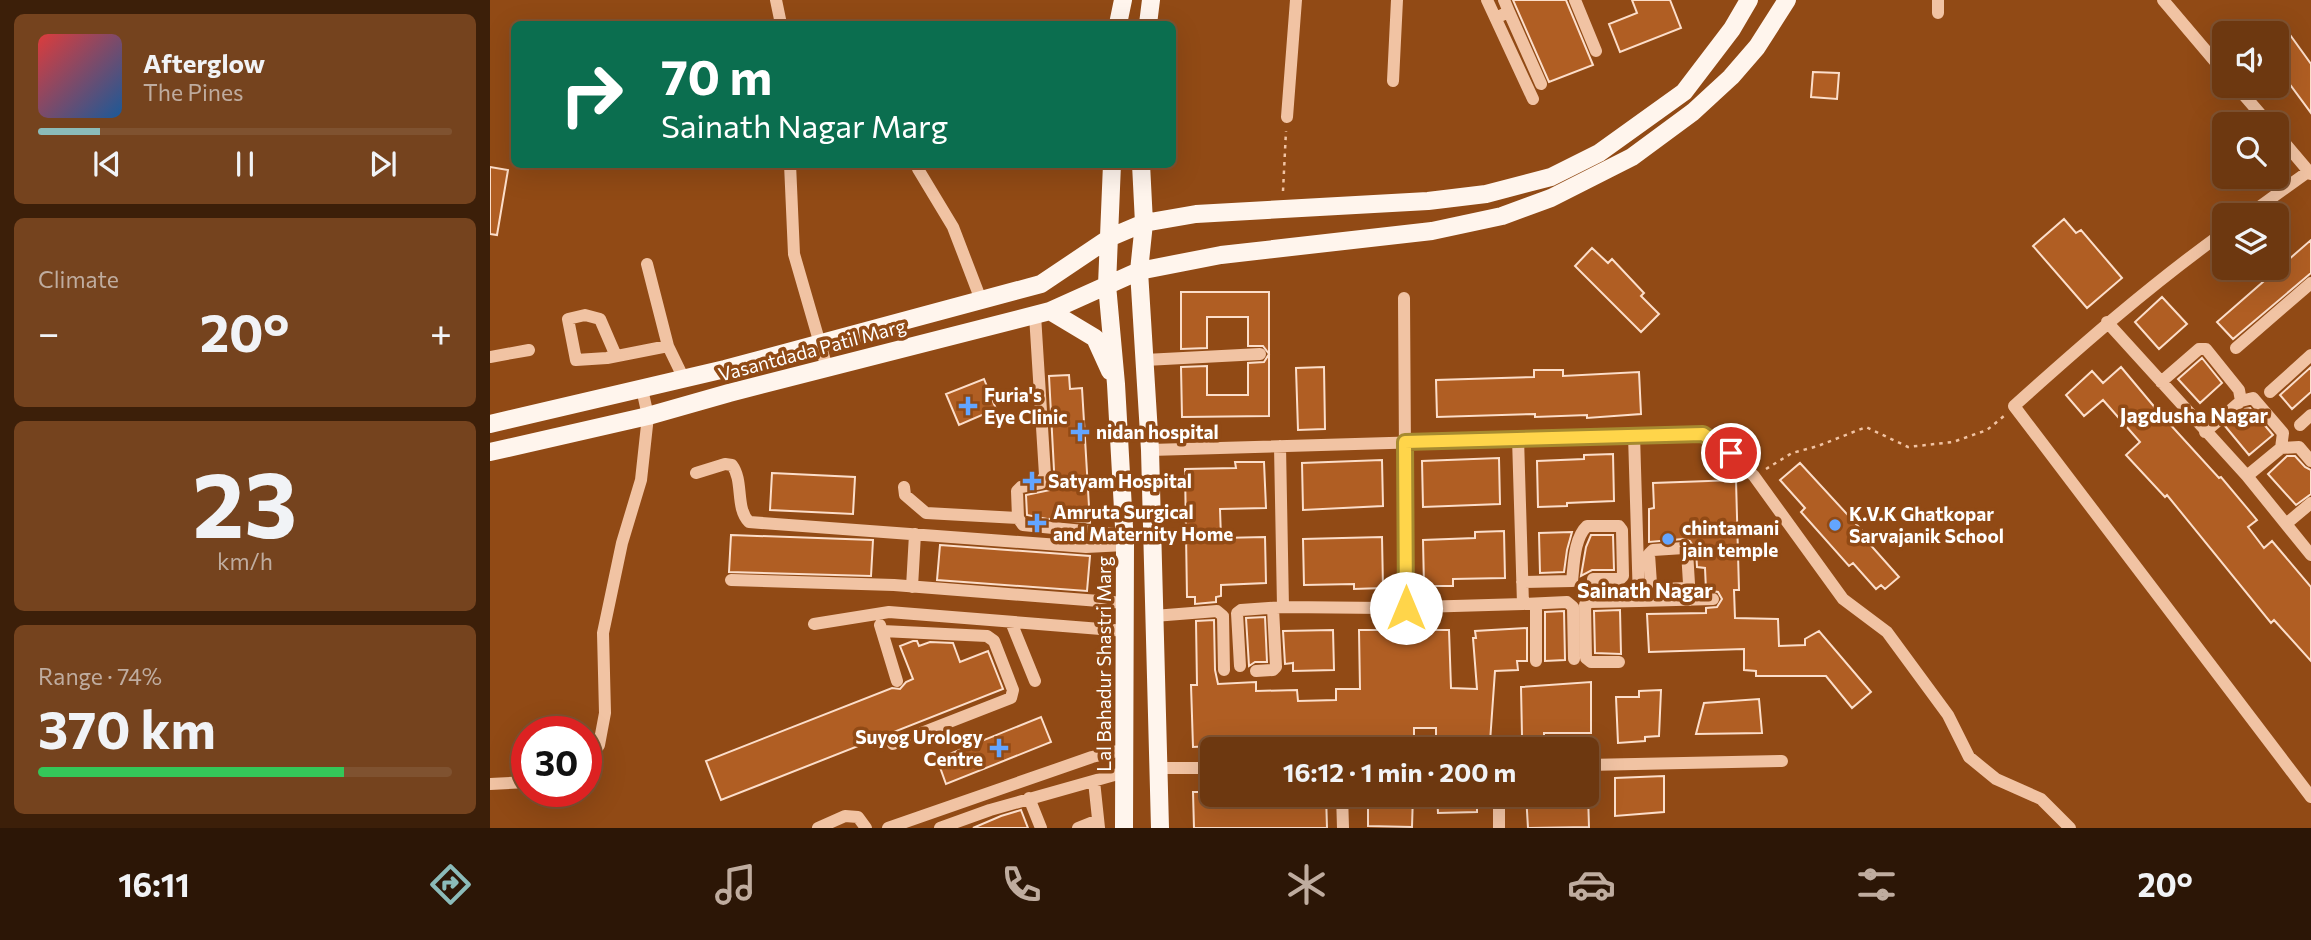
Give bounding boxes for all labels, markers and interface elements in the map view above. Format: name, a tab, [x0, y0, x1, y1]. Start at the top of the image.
map controls	[2212, 21, 2289, 280]
button: sound	[2212, 21, 2289, 98]
text: 70 m	[661, 45, 772, 105]
text: Afterglow	[143, 47, 265, 78]
icon: right	[546, 49, 637, 140]
text: The Pines	[143, 78, 244, 106]
text: Sainath Nagar Marg	[661, 105, 948, 145]
button: search	[2212, 112, 2289, 189]
icon: previous	[88, 145, 126, 183]
icon: pause	[226, 145, 264, 183]
icon: next	[364, 145, 402, 183]
button: layers	[2212, 203, 2289, 280]
text: Climate	[38, 265, 119, 293]
text: 20°	[200, 299, 290, 363]
text: −	[38, 308, 60, 355]
text: +	[430, 308, 452, 355]
street label: Vasantdada Patil Marg	[715, 313, 908, 386]
place label: Furia's Eye Clinic	[984, 383, 1068, 428]
marker: Furia's Eye Clinic	[958, 396, 978, 416]
district label: Jagdusha Nagar	[2120, 402, 2269, 427]
place label: nidan hospital	[1096, 420, 1219, 443]
marker: nidan hospital	[1070, 422, 1090, 442]
pin	[1701, 423, 1761, 483]
icon: arrive	[1712, 434, 1750, 472]
text: 23	[193, 445, 297, 557]
place label: Satyam Hospital	[1048, 469, 1192, 492]
marker: Satyam Hospital	[1022, 471, 1042, 491]
place label: Amruta Surgical and Maternity Home	[1053, 500, 1233, 545]
place label: K.V.K Ghatkopar Sarvajanik School	[1849, 502, 2004, 547]
marker: Amruta Surgical and Maternity Home	[1027, 513, 1047, 533]
place label: chintamani jain temple	[1681, 516, 1779, 561]
marker: K.V.K Ghatkopar Sarvajanik School	[1827, 517, 1843, 533]
marker: chintamani jain temple	[1660, 531, 1676, 547]
text: km/h	[217, 547, 273, 575]
street label: Lal Bahadur Shastri Marg	[1092, 556, 1115, 772]
position arrow	[1369, 571, 1443, 645]
district label: Sainath Nagar	[1577, 577, 1713, 602]
text: Range · 74%	[38, 662, 162, 690]
text: 370 km	[38, 696, 216, 760]
speed limit sign: 30	[511, 716, 602, 807]
place label: Suyog Urology Centre	[855, 725, 984, 770]
marker: Suyog Urology Centre	[989, 738, 1009, 758]
text: 16:12 · 1 min · 200 m	[1283, 756, 1516, 787]
icon: directions	[426, 860, 475, 909]
icon: music	[711, 860, 760, 909]
icon: phone	[997, 860, 1046, 909]
icon: climate	[1282, 860, 1331, 909]
icon: car	[1567, 860, 1616, 909]
icon: filters	[1852, 860, 1901, 909]
text: 16:11	[118, 864, 190, 904]
text: 20°	[2138, 864, 2193, 904]

